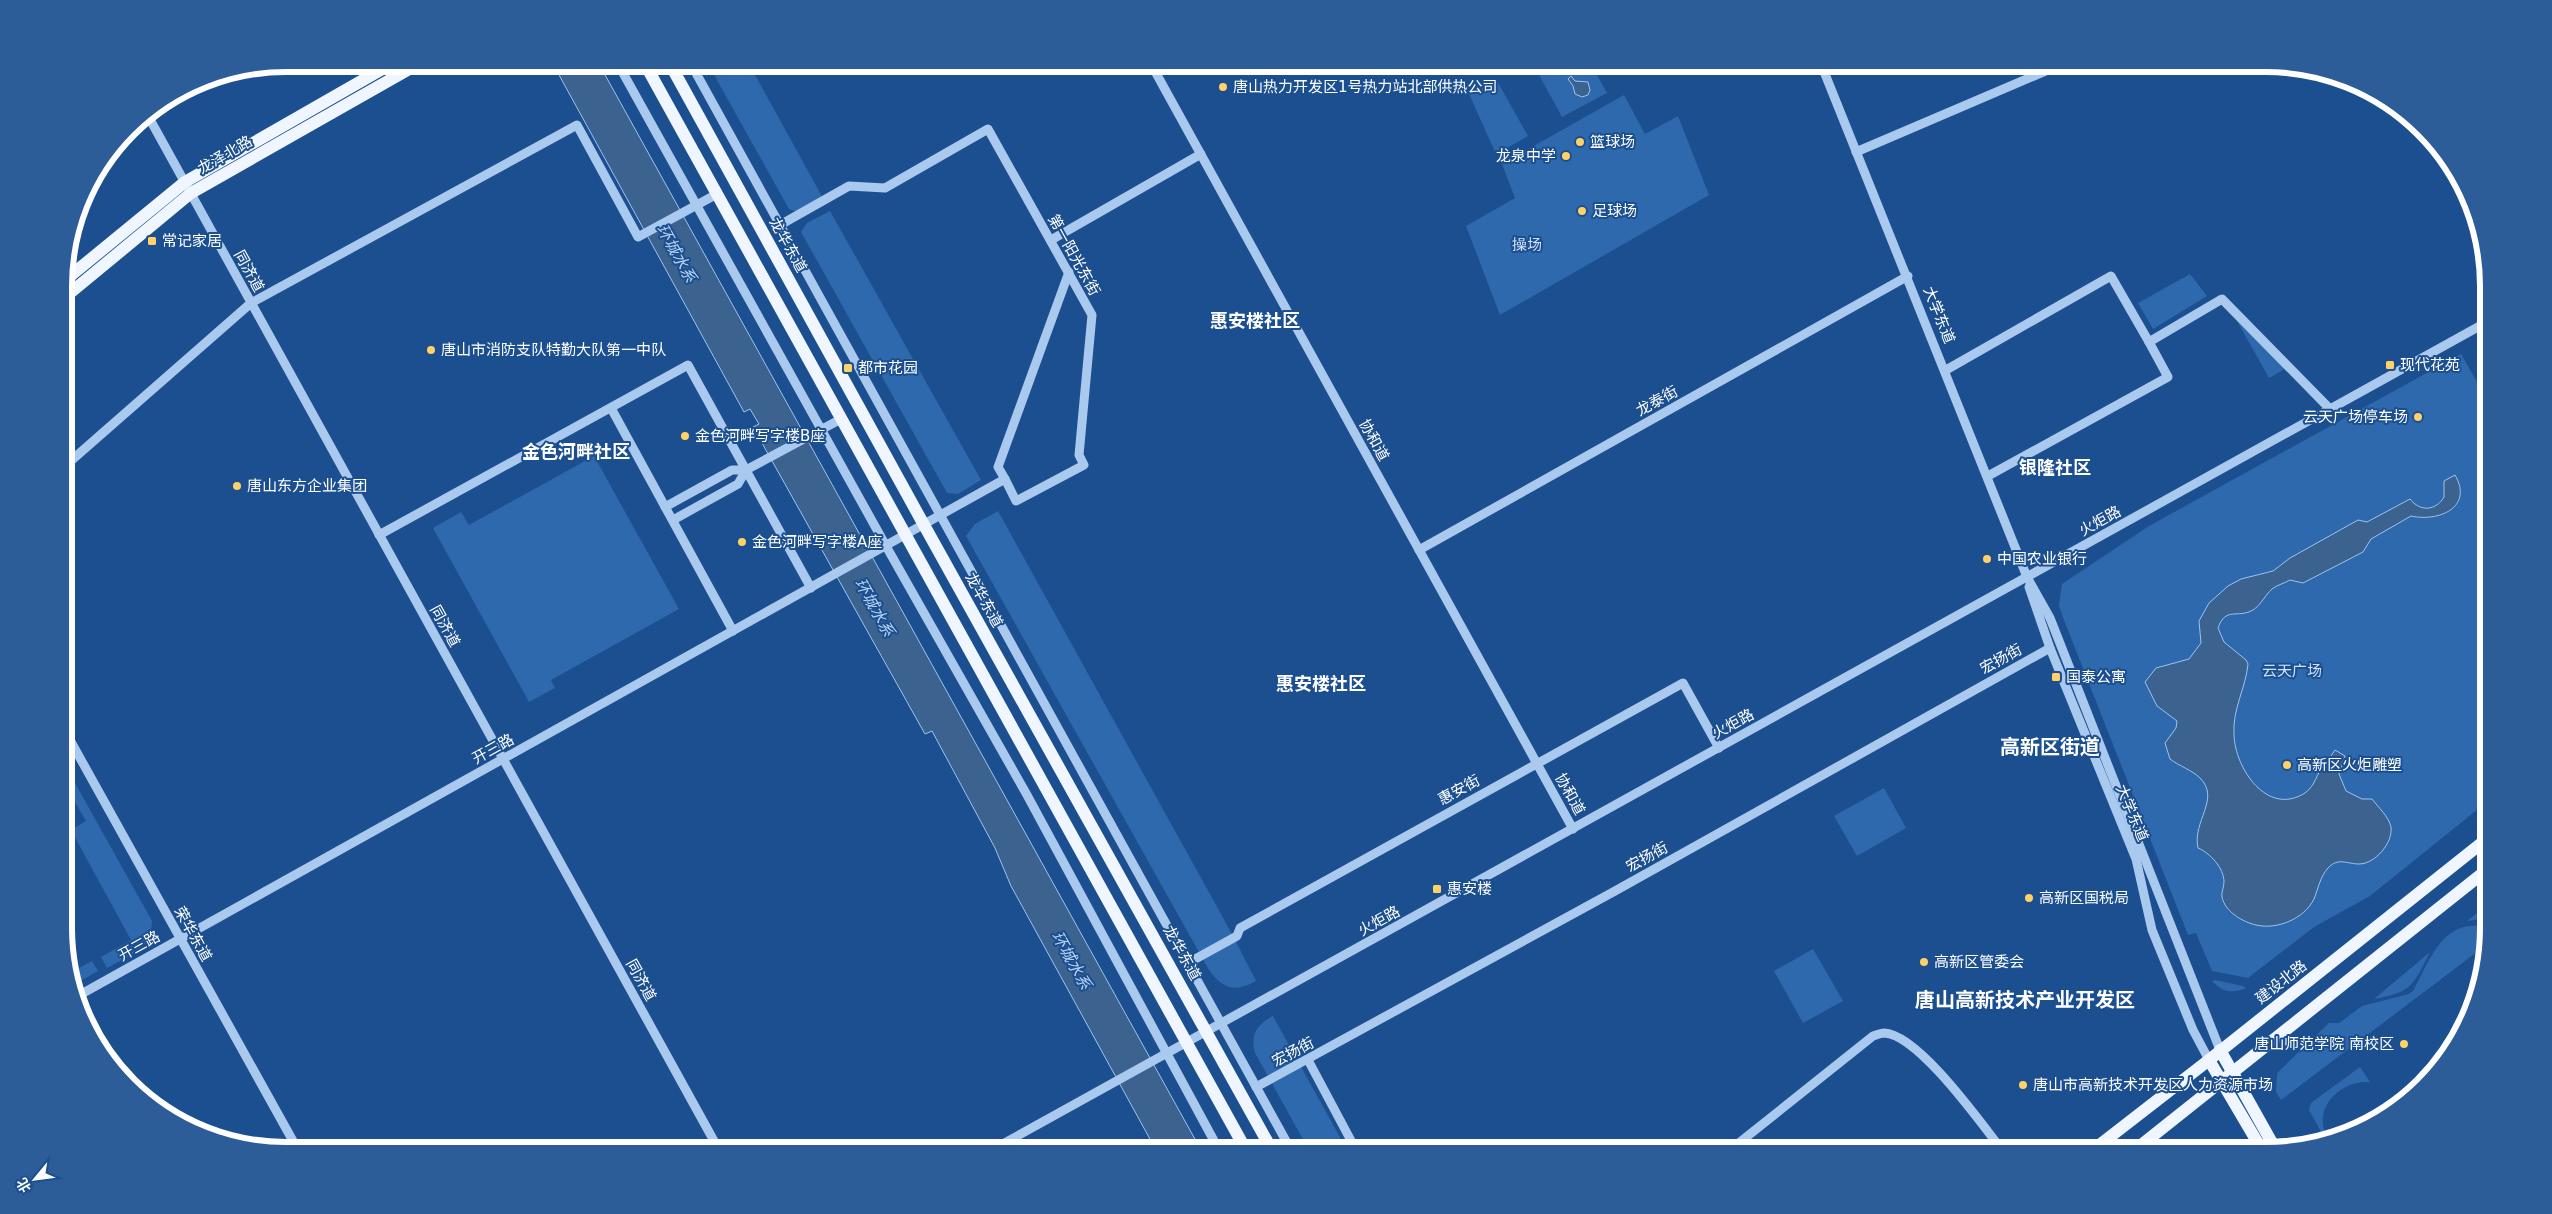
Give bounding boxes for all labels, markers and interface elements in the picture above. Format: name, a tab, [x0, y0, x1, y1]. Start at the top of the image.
place label: 唐山热力开发区1号热力站北部供热公司	[1233, 78, 1498, 96]
marker: 唐山热力开发区1号热力站北部供热公司	[1217, 81, 1229, 93]
street label: 龙泽北路	[195, 132, 255, 178]
place label: 篮球场	[1590, 133, 1635, 151]
marker: 篮球场	[1574, 136, 1586, 148]
place label: 龙泉中学	[1496, 147, 1556, 165]
marker: 龙泉中学	[1560, 150, 1572, 162]
place label: 足球场	[1592, 202, 1637, 220]
marker: 足球场	[1576, 205, 1588, 217]
street label: 第一阳光东街	[1044, 211, 1104, 299]
street label: 龙华东道	[766, 214, 810, 276]
water label: 环城水系	[653, 221, 701, 287]
place label: 常记家居	[162, 232, 222, 250]
marker: 常记家居	[146, 235, 158, 247]
park label: 操场	[1512, 236, 1542, 254]
street label: 同济道	[230, 247, 268, 295]
street label: 大学东道	[1919, 284, 1959, 346]
district label: 惠安楼社区	[1210, 310, 1300, 331]
place label: 唐山市消防支队特勤大队第一中队	[441, 341, 666, 359]
marker: 唐山市消防支队特勤大队第一中队	[425, 344, 437, 356]
place label: 现代花苑	[2400, 356, 2460, 374]
place label: 都市花园	[858, 359, 918, 377]
marker: 现代花苑	[2384, 359, 2396, 371]
marker: 都市花园	[842, 362, 854, 374]
street label: 龙泰街	[1633, 382, 1681, 420]
place label: 云天广场停车场	[2303, 408, 2408, 426]
marker: 云天广场停车场	[2412, 411, 2424, 423]
street label: 协和道	[1355, 416, 1393, 464]
place label: 金色河畔写字楼B座	[695, 427, 825, 445]
marker: 金色河畔写字楼B座	[679, 430, 691, 442]
district label: 金色河畔社区	[522, 441, 630, 462]
district label: 银隆社区	[2019, 457, 2091, 478]
place label: 唐山东方企业集团	[247, 477, 367, 495]
marker: 唐山东方企业集团	[231, 480, 243, 492]
street label: 火炬路	[2076, 502, 2124, 540]
place label: 金色河畔写字楼A座	[752, 533, 882, 551]
marker: 金色河畔写字楼A座	[736, 536, 748, 548]
place label: 中国农业银行	[1997, 550, 2087, 568]
marker: 中国农业银行	[1981, 553, 1993, 565]
street label: 龙华东道	[962, 569, 1006, 631]
water label: 环城水系	[851, 575, 899, 641]
street label: 同济道	[426, 602, 464, 650]
street label: 宏扬街	[1977, 640, 2025, 678]
park label: 云天广场	[2262, 662, 2322, 680]
place label: 国泰公寓	[2066, 668, 2126, 686]
marker: 国泰公寓	[2050, 671, 2062, 683]
district label: 惠安楼社区	[1276, 673, 1366, 694]
street label: 火炬路	[1709, 705, 1757, 743]
street label: 开三路	[469, 730, 517, 768]
district label: 高新区街道	[2000, 735, 2100, 759]
place label: 高新区火炬雕塑	[2297, 756, 2402, 774]
marker: 高新区火炬雕塑	[2281, 759, 2293, 771]
street label: 协和道	[1551, 770, 1589, 818]
street label: 惠安街	[1435, 771, 1483, 809]
street label: 大学东道	[2112, 782, 2152, 844]
street label: 宏扬街	[1623, 838, 1671, 876]
place label: 惠安楼	[1447, 880, 1492, 898]
marker: 惠安楼	[1431, 883, 1443, 895]
place label: 高新区国税局	[2039, 889, 2129, 907]
marker: 高新区国税局	[2023, 892, 2035, 904]
street label: 火炬路	[1355, 902, 1403, 940]
street label: 荣华东道	[171, 903, 215, 965]
street label: 龙华东道	[1160, 922, 1204, 984]
street label: 开三路	[115, 927, 163, 965]
water label: 环城水系	[1048, 928, 1096, 994]
place label: 高新区管委会	[1934, 953, 2024, 971]
street label: 同济道	[622, 956, 660, 1004]
marker: 高新区管委会	[1918, 956, 1930, 968]
street label: 建设北路	[2252, 956, 2310, 1008]
district label: 唐山高新技术产业开发区	[1915, 988, 2135, 1012]
street label: 宏扬街	[1269, 1033, 1317, 1071]
place label: 唐山师范学院 南校区	[2254, 1035, 2394, 1053]
marker: 唐山师范学院 南校区	[2398, 1038, 2410, 1050]
place label: 唐山市高新技术开发区人力资源市场	[2033, 1076, 2273, 1094]
marker: 唐山市高新技术开发区人力资源市场	[2017, 1079, 2029, 1091]
north arrow	[10, 1154, 60, 1204]
text: 北	[13, 1175, 34, 1195]

